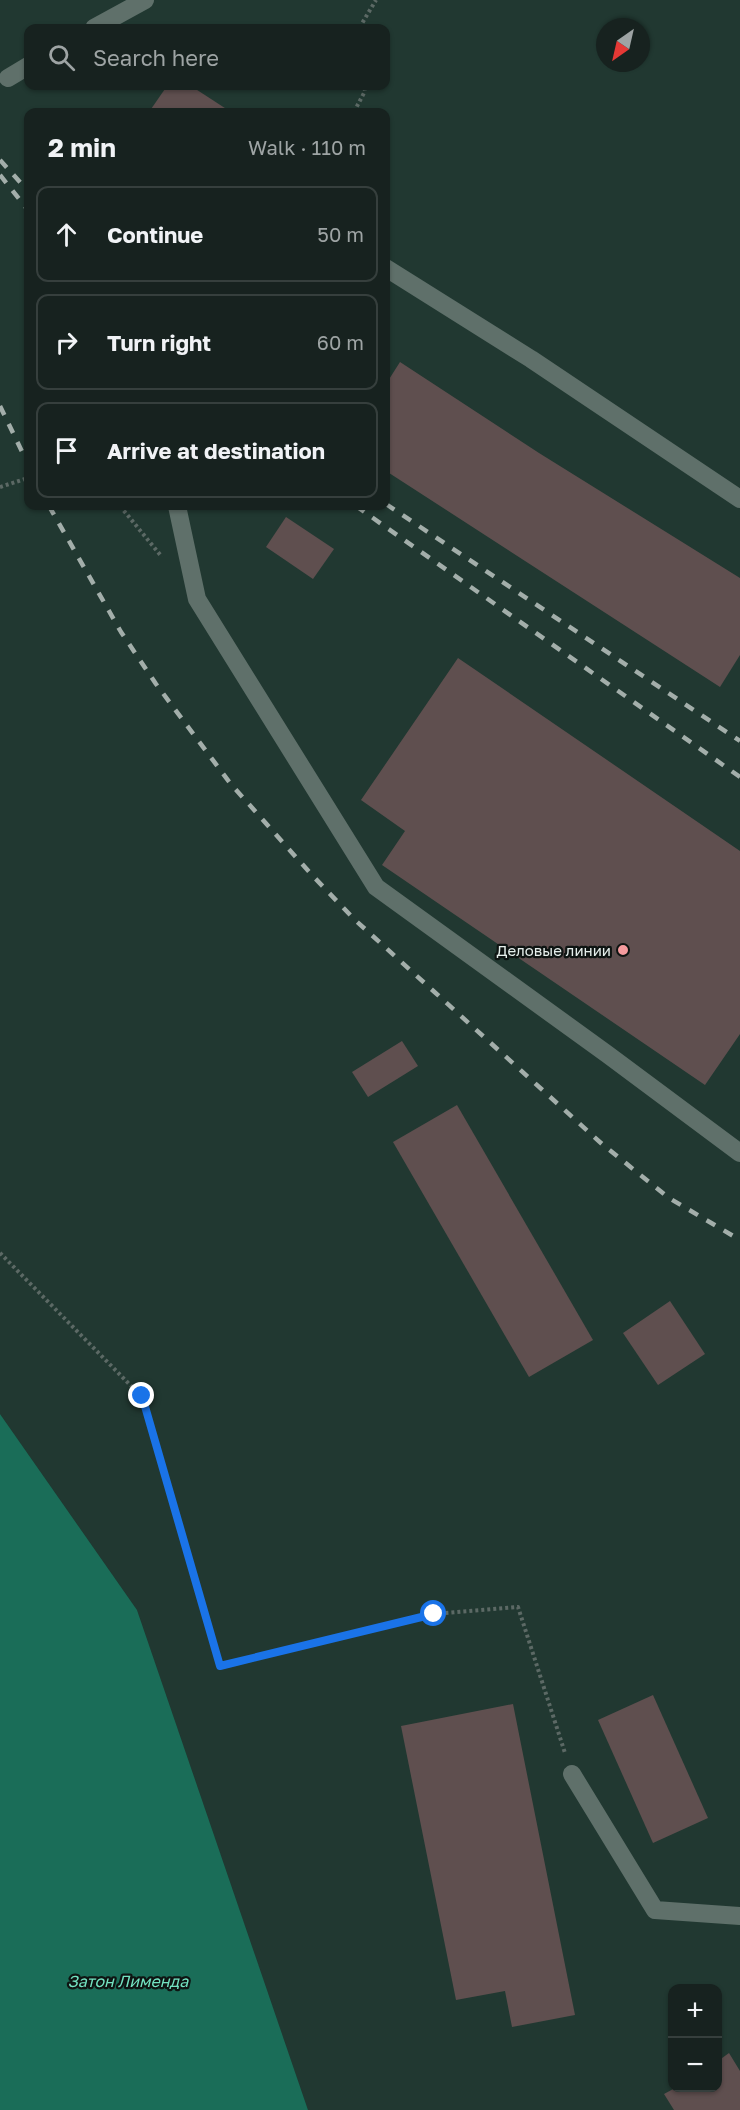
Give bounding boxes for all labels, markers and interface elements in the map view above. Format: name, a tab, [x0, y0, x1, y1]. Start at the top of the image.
north arrow	[596, 18, 650, 72]
search box	[24, 24, 390, 90]
icon: search	[45, 41, 78, 74]
text: Search here	[93, 44, 219, 71]
text: 2 min	[48, 132, 116, 163]
text: Walk · 110 m	[248, 135, 366, 159]
icon: ahead	[50, 218, 83, 251]
text: Continue	[107, 221, 203, 248]
text: 50 m	[317, 222, 364, 246]
icon: right	[50, 326, 83, 359]
text: Turn right	[107, 329, 211, 356]
text: 60 m	[317, 330, 364, 354]
icon: arrive	[50, 434, 83, 467]
text: Arrive at destination	[107, 437, 325, 464]
place label: Деловые линии	[497, 941, 611, 959]
marker: Деловые линии	[616, 943, 630, 957]
route end	[128, 1382, 154, 1408]
route start	[420, 1600, 446, 1626]
water label: Затон Лименда	[68, 1971, 189, 1991]
map controls	[668, 1984, 722, 2092]
button: +	[668, 1984, 722, 2038]
button: −	[668, 2038, 722, 2092]

